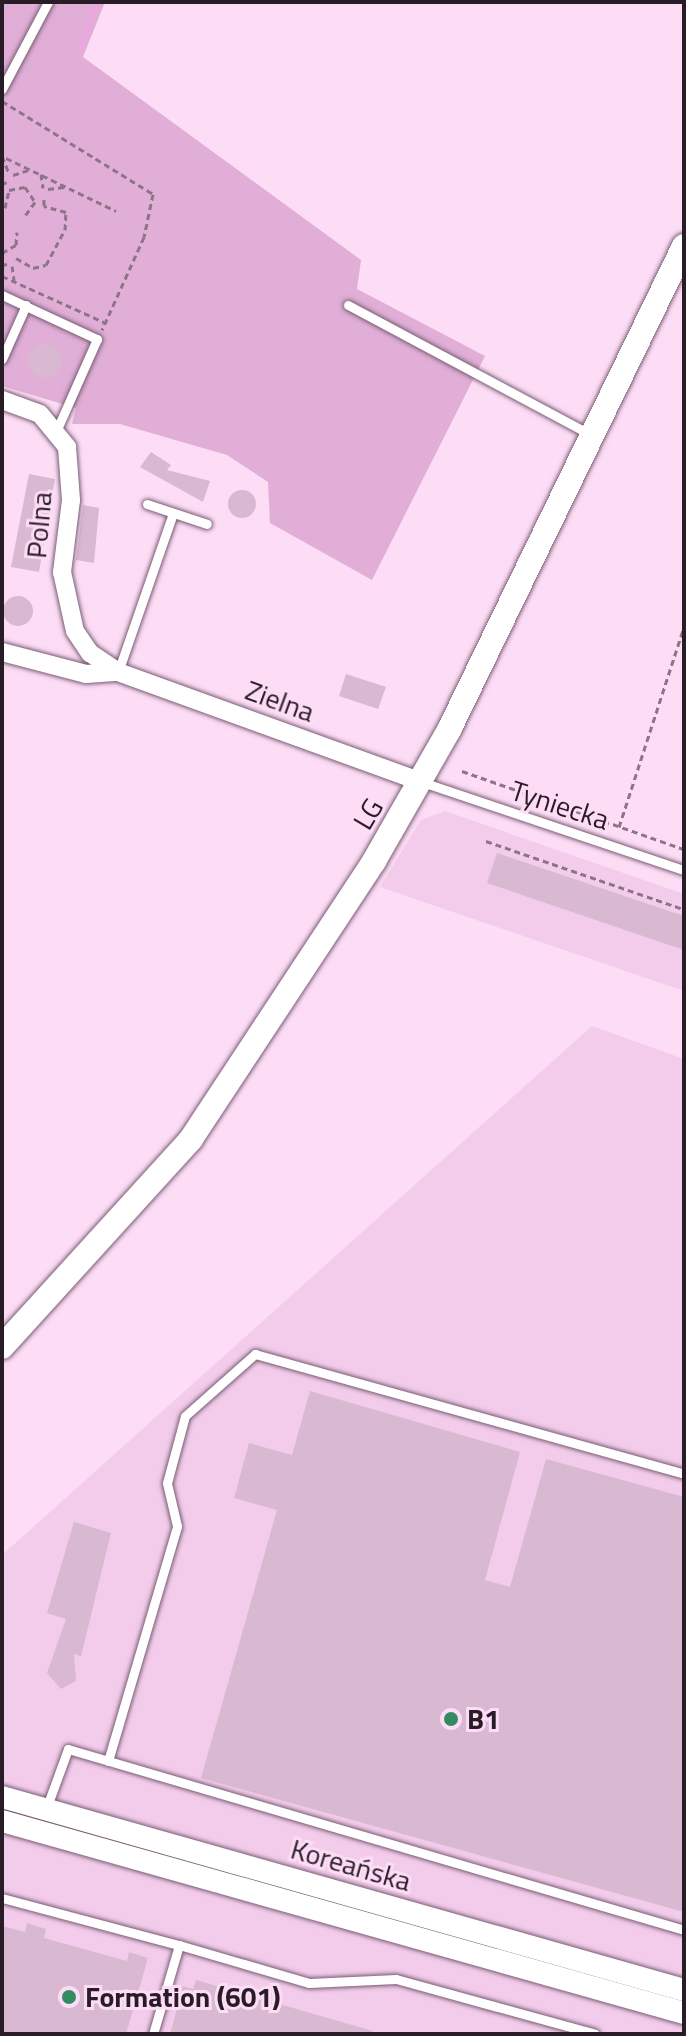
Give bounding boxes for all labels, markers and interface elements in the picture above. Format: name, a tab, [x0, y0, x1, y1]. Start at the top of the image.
street label: Polna	[19, 490, 59, 560]
street label: Zielna	[241, 673, 319, 729]
street label: Tyniecka	[507, 773, 613, 837]
street label: LG	[346, 792, 390, 836]
place label: B1	[467, 1702, 500, 1736]
marker: B1	[442, 1710, 460, 1728]
street label: Koreańska	[287, 1832, 415, 1898]
place label: Formation (601)	[85, 1980, 281, 2014]
marker: Formation (601)	[60, 1988, 78, 2006]

